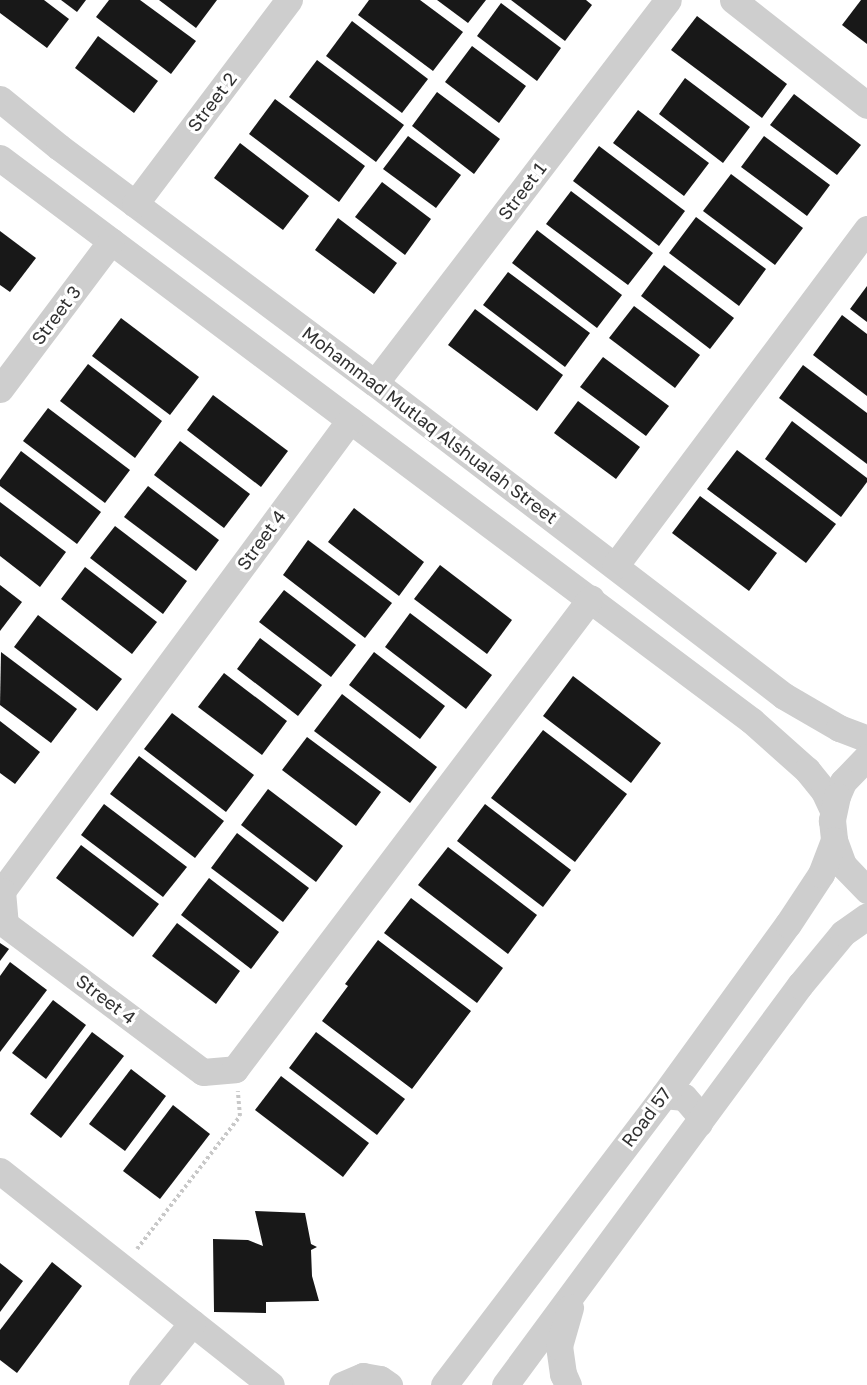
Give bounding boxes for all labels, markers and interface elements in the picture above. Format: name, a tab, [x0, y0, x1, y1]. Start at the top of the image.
street label: Street 2	[183, 68, 241, 136]
street label: Street 1	[493, 158, 551, 224]
street label: Street 3	[27, 281, 85, 349]
street label: Mohammad Mutlaq Alshualah Street	[298, 322, 562, 528]
street label: Street 4	[232, 506, 290, 574]
street label: Street 4	[72, 970, 140, 1028]
street label: Road 57	[617, 1083, 675, 1151]

